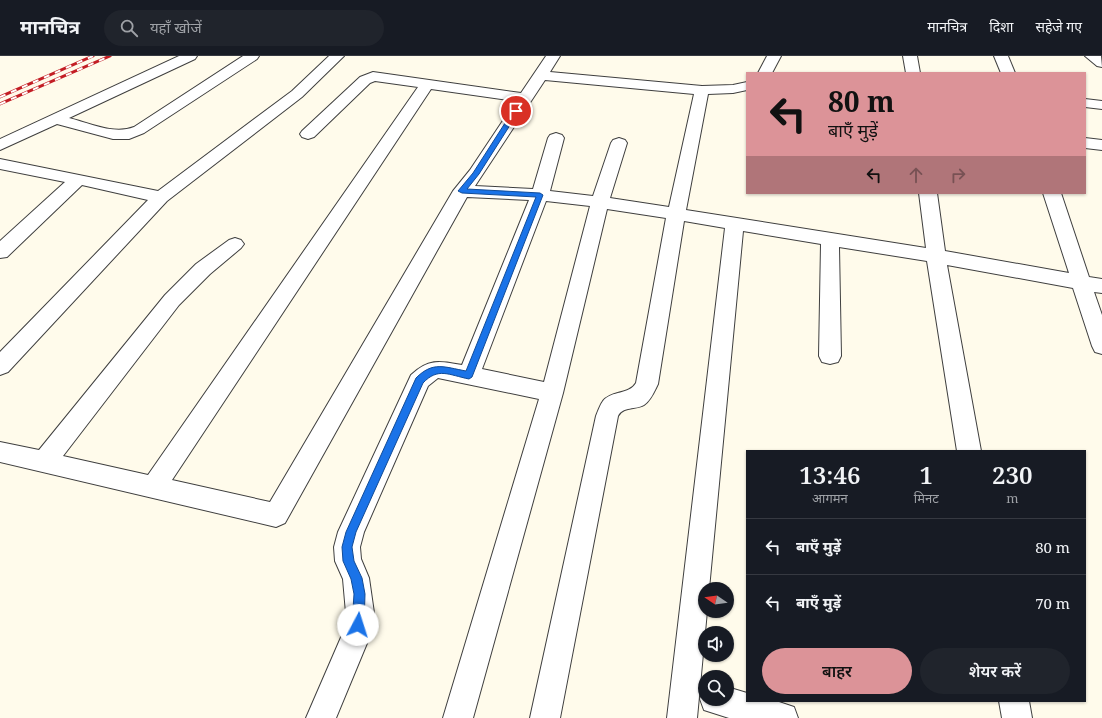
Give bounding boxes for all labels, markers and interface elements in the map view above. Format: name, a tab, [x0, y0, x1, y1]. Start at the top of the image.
search box	[104, 10, 384, 46]
text: मानचित्र	[20, 14, 80, 40]
icon: search	[118, 17, 140, 39]
text: यहाँ खोजें	[150, 17, 202, 37]
text: मानचित्र	[927, 17, 967, 36]
text: दिशा	[989, 17, 1013, 36]
text: सहेजे गए	[1035, 17, 1082, 36]
text: 80 m	[828, 82, 895, 120]
icon: left	[762, 88, 814, 140]
pin	[499, 94, 533, 128]
icon: arrive	[505, 100, 527, 122]
text: बाएँ मुड़ें	[828, 118, 878, 142]
icon: left	[863, 164, 885, 186]
icon: ahead	[905, 164, 927, 186]
icon: right	[947, 164, 969, 186]
text: 13:46	[799, 458, 861, 491]
text: 1	[920, 458, 933, 491]
text: 230	[992, 458, 1033, 491]
text: आगमन	[812, 489, 848, 507]
text: मिनट	[914, 489, 939, 507]
text: m	[1006, 489, 1019, 507]
icon: left	[762, 536, 784, 558]
text: बाएँ मुड़ें	[796, 536, 841, 556]
text: 80 m	[1035, 537, 1070, 557]
north arrow	[698, 582, 734, 618]
map controls	[698, 582, 734, 706]
icon: left	[762, 592, 784, 614]
text: बाएँ मुड़ें	[796, 592, 841, 612]
text: 70 m	[1035, 593, 1070, 613]
position arrow	[337, 604, 379, 646]
button: sound	[698, 626, 734, 662]
button: बाहर	[762, 648, 912, 694]
button: शेयर करें	[920, 648, 1070, 694]
button: search	[698, 670, 734, 706]

